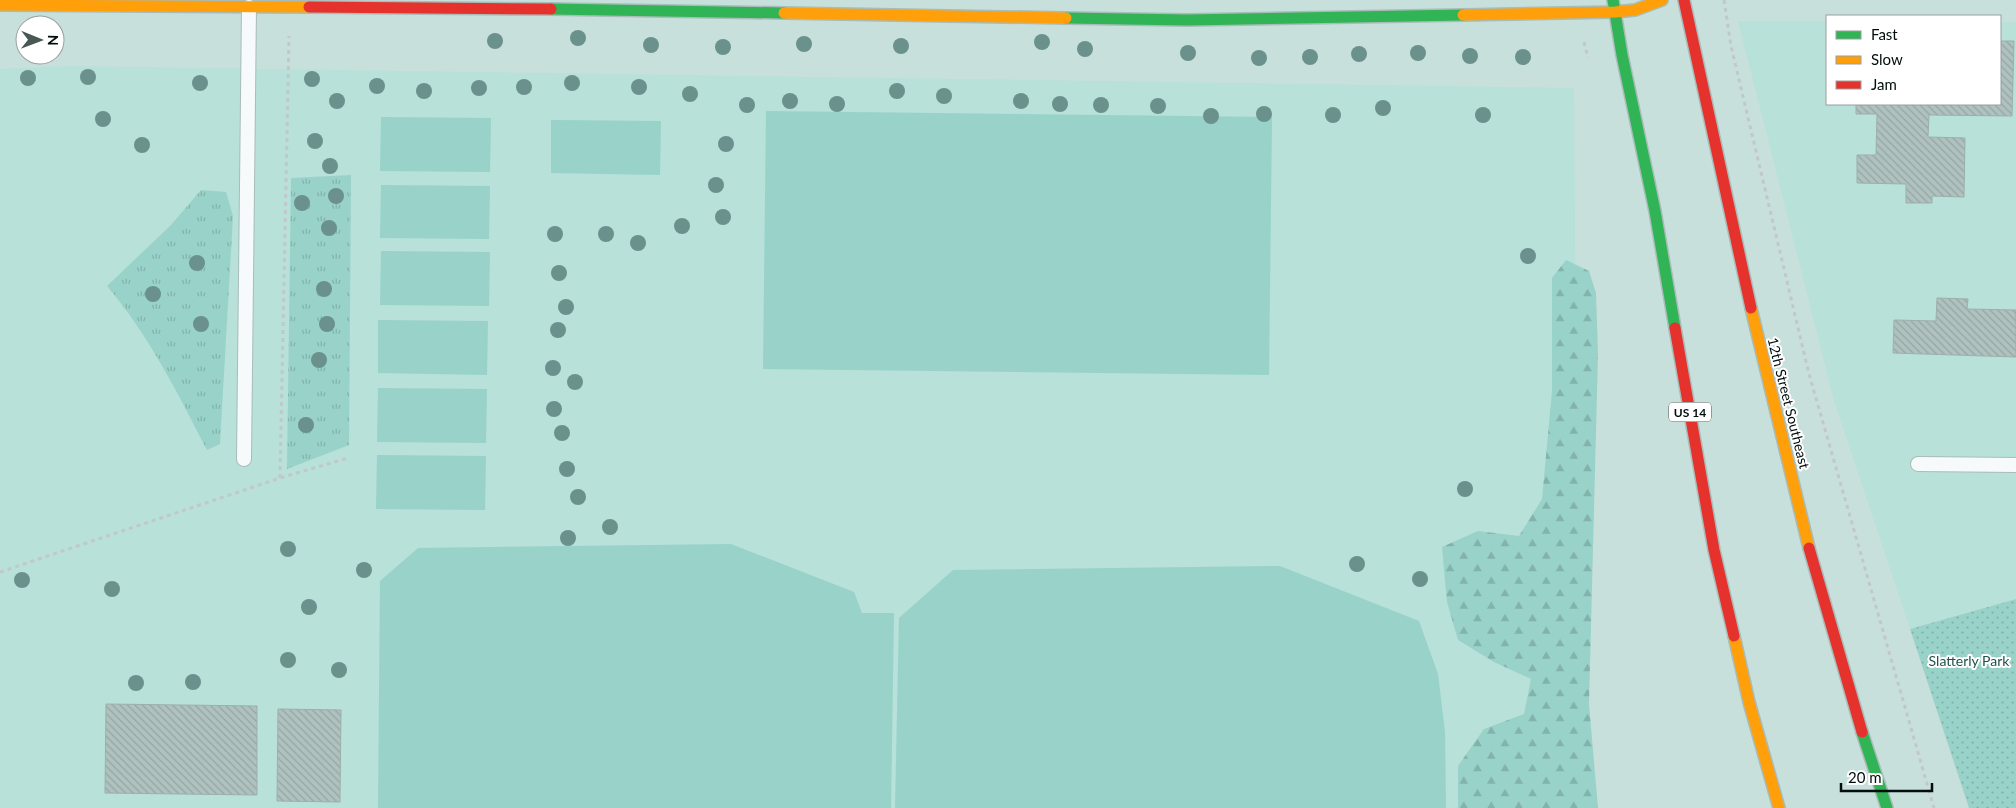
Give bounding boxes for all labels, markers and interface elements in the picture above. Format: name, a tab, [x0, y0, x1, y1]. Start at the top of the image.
north arrow	[15, 15, 65, 65]
legend	[1826, 15, 2001, 105]
text: Fast	[1871, 25, 1898, 43]
text: N	[45, 35, 62, 46]
text: Slow	[1871, 50, 1903, 68]
text: Jam	[1871, 75, 1897, 93]
street label: 12th Street Southeast	[1764, 336, 1814, 470]
road number: US 14	[1669, 402, 1711, 422]
park label: Slatterly Park	[1929, 652, 2010, 669]
scale bar	[1841, 760, 1932, 792]
text: 20 m	[1848, 768, 1882, 786]

